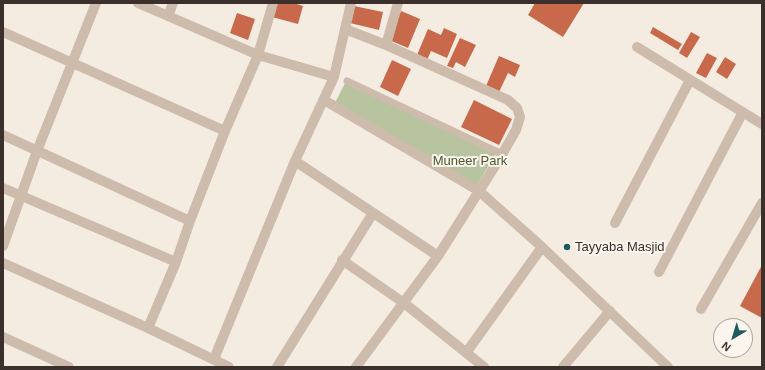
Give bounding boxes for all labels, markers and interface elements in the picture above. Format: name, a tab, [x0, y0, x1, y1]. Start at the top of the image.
park label: Muneer Park	[433, 153, 507, 169]
place label: Tayyaba Masjid	[575, 239, 665, 255]
marker: Tayyaba Masjid	[562, 242, 572, 252]
north arrow	[713, 318, 753, 358]
text: N	[719, 339, 733, 354]

